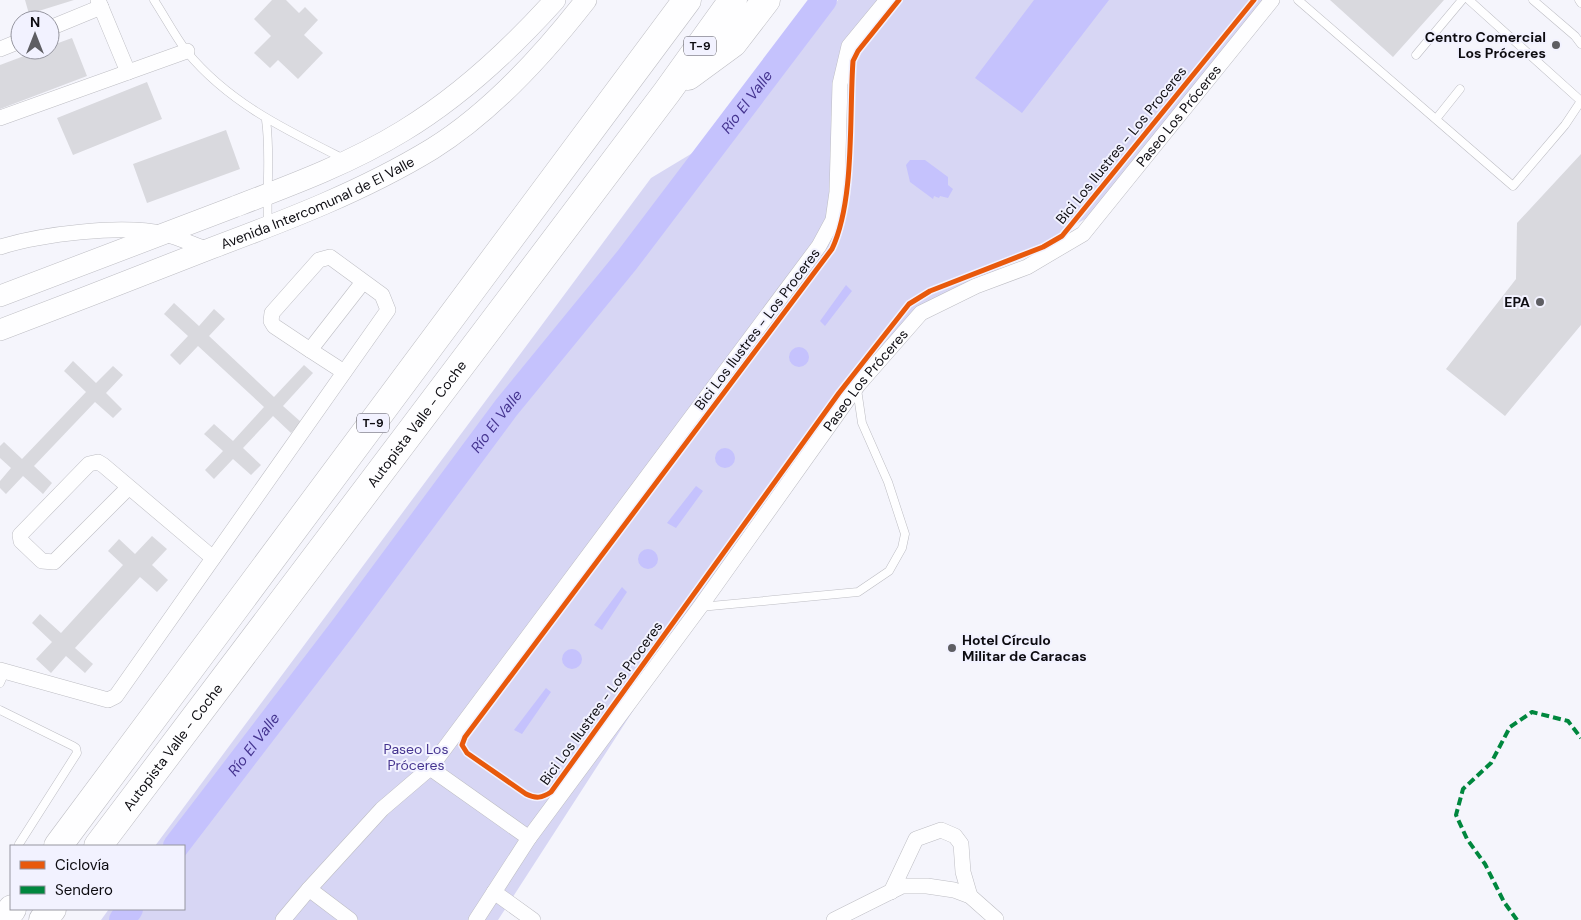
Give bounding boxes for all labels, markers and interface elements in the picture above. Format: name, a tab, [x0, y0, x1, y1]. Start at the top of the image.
north arrow	[10, 10, 60, 60]
text: N	[30, 13, 40, 31]
place label: Centro Comercial Los Próceres	[1425, 28, 1546, 62]
road number: T-9	[684, 36, 716, 56]
marker: Centro Comercial Los Próceres	[1550, 39, 1562, 51]
street label: Paseo Los Próceres	[1132, 61, 1225, 170]
street label: Bici Los Ilustres - Los Proceres	[1052, 62, 1190, 228]
water label: Río El Valle	[716, 66, 777, 137]
street label: Avenida Intercomunal de El Valle	[218, 152, 417, 253]
street label: Bici Los Ilustres - Los Proceres	[690, 245, 824, 413]
place label: EPA	[1504, 293, 1530, 311]
marker: EPA	[1534, 296, 1546, 308]
street label: Paseo Los Próceres	[819, 325, 912, 435]
street label: Autopista Valle - Coche	[363, 357, 470, 491]
water label: Río El Valle	[466, 385, 527, 457]
road number: T-9	[357, 413, 389, 432]
street label: Bici Los Ilustres - Los Proceres	[536, 618, 666, 788]
place label: Hotel Círculo Militar de Caracas	[962, 631, 1087, 665]
marker: Hotel Círculo Militar de Caracas	[946, 642, 958, 654]
street label: Autopista Valle - Coche	[119, 680, 226, 814]
water label: Río El Valle	[223, 708, 285, 780]
park label: Paseo Los Próceres	[384, 740, 448, 774]
legend	[10, 845, 185, 910]
text: Ciclovía	[55, 855, 109, 875]
text: Sendero	[55, 880, 113, 900]

